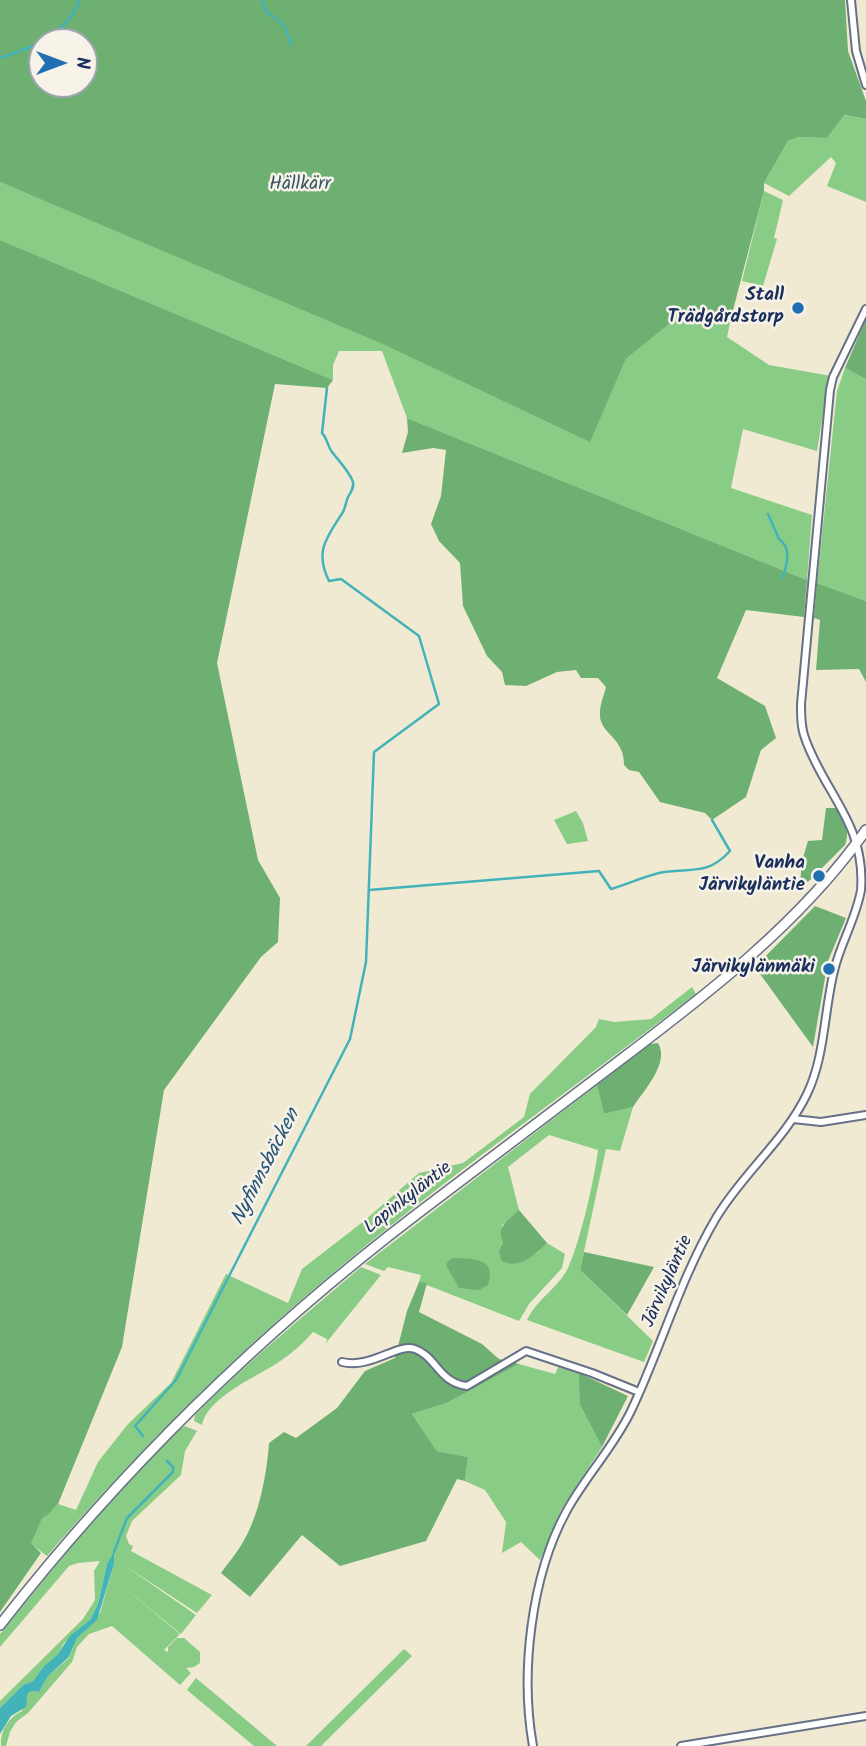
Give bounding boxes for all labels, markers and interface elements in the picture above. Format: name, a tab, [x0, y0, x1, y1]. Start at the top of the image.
north arrow	[28, 28, 98, 98]
text: N	[67, 57, 97, 69]
park label: Hällkärr	[269, 175, 331, 197]
place label: Stall Trädgårdstorp	[667, 286, 784, 330]
marker: Stall Trädgårdstorp	[790, 300, 806, 316]
place label: Vanha Järvikyläntie	[699, 854, 805, 898]
marker: Vanha Järvikyläntie	[811, 868, 827, 884]
place label: Järvikylänmäki	[692, 958, 815, 980]
marker: Järvikylänmäki	[821, 961, 837, 977]
water label: Nyfinnsbäcken	[227, 1106, 307, 1230]
street label: Lapinkyläntie	[361, 1158, 457, 1240]
street label: Järvikyläntie	[639, 1232, 699, 1332]

